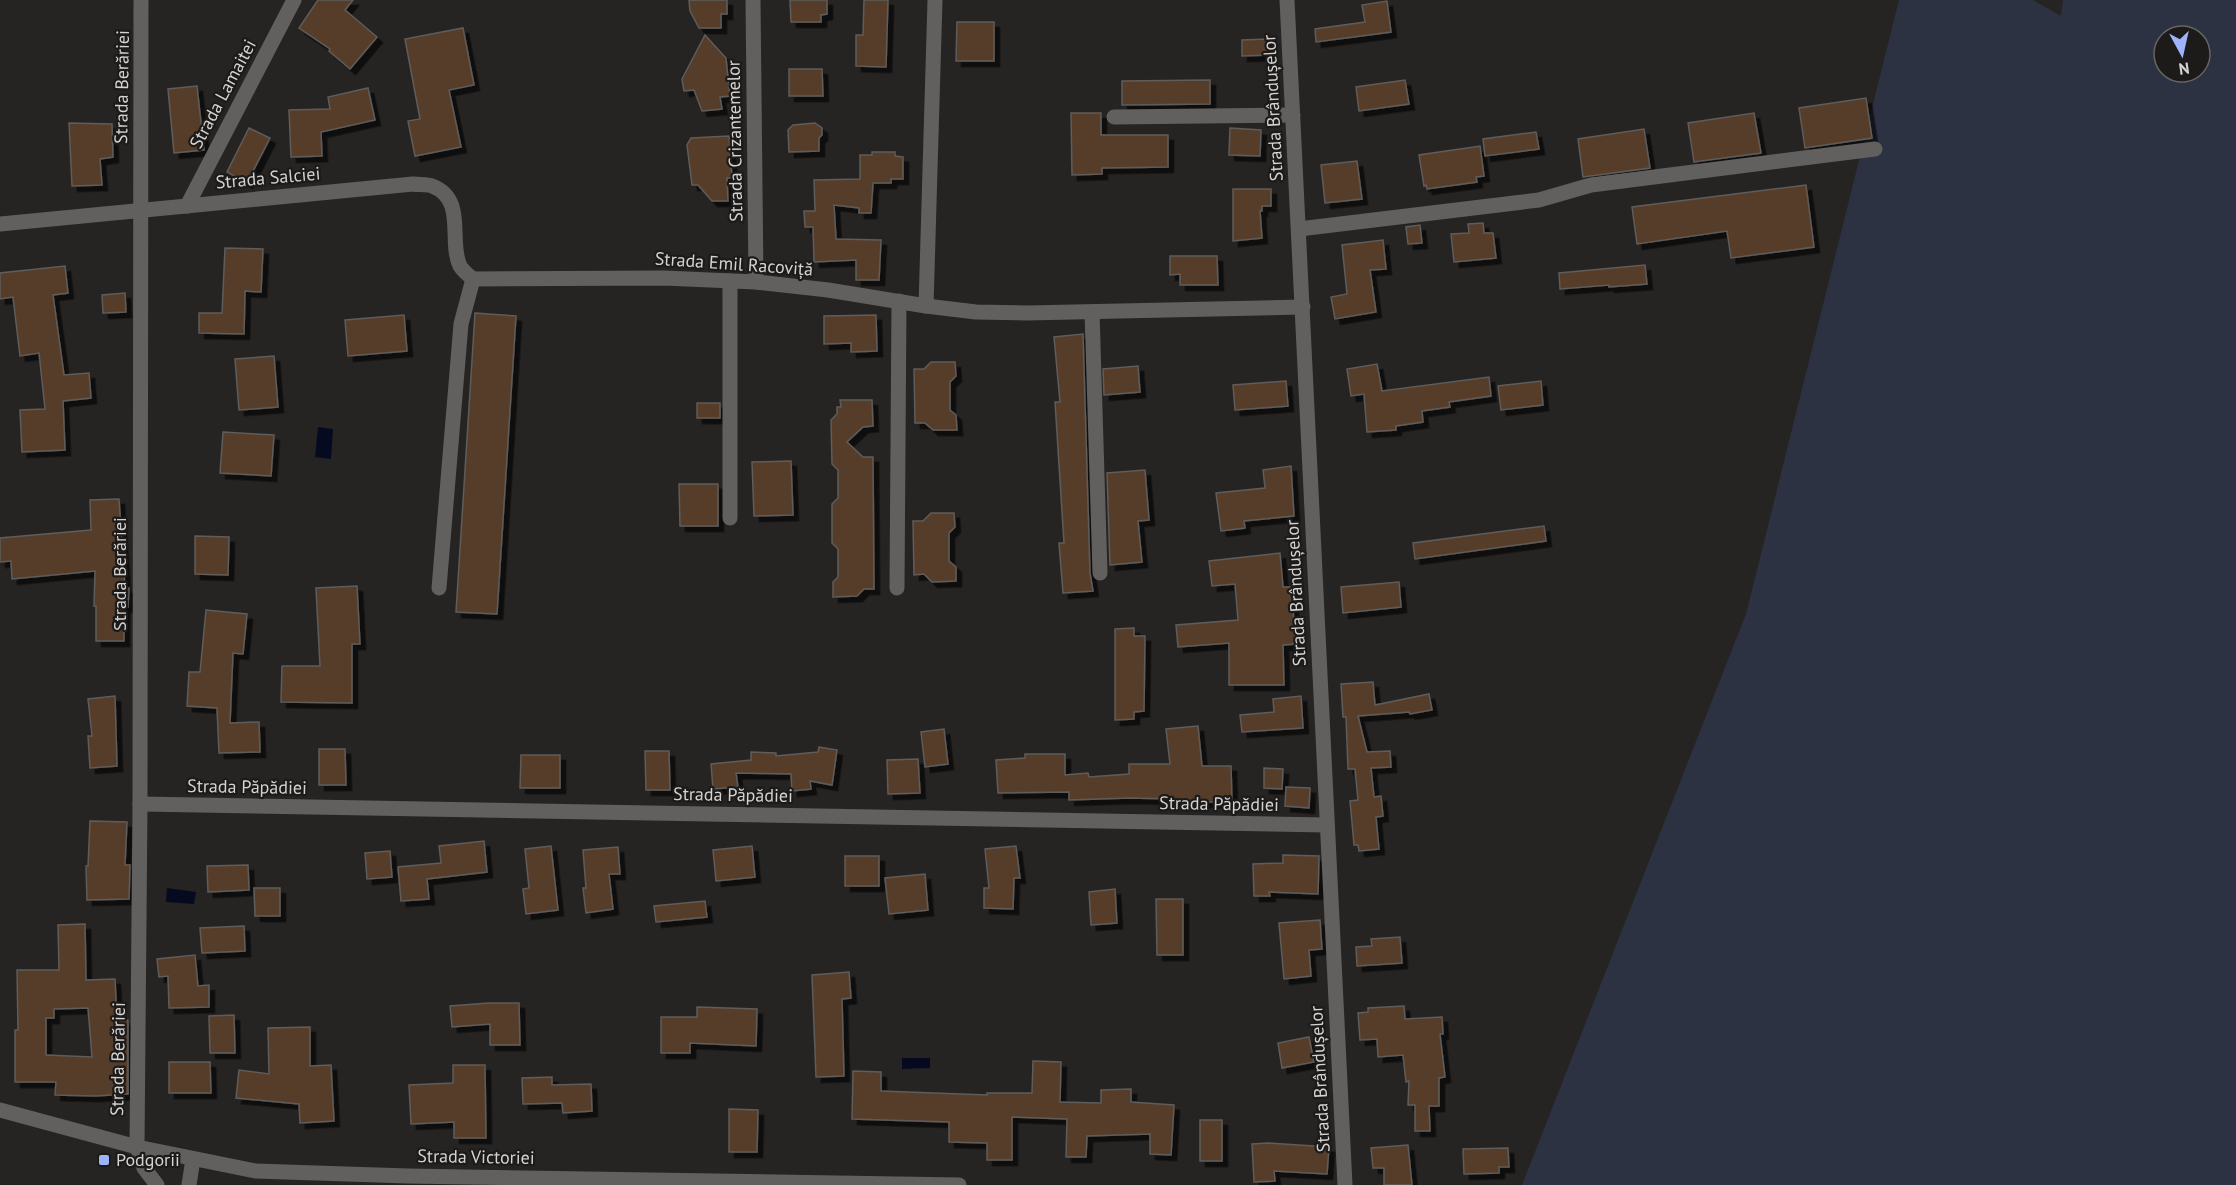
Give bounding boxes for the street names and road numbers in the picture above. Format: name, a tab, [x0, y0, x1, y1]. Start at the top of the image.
street label: Strada Berăriei	[109, 30, 134, 144]
street label: Strada Brândușelor	[1257, 34, 1288, 182]
street label: Strada Lamaitei	[184, 35, 261, 152]
street label: Strada Crizantemelor	[722, 60, 747, 222]
street label: Strada Salciei	[215, 161, 321, 194]
street label: Strada Emil Racoviță	[654, 247, 814, 280]
street label: Strada Berăriei	[108, 517, 131, 631]
street label: Strada Brândușelor	[1280, 519, 1311, 667]
street label: Strada Păpădiei	[187, 774, 307, 799]
street label: Strada Păpădiei	[673, 782, 793, 807]
street label: Strada Păpădiei	[1159, 791, 1279, 816]
street label: Strada Berăriei	[105, 1002, 130, 1116]
street label: Strada Brândușelor	[1304, 1005, 1335, 1153]
street label: Strada Victoriei	[417, 1144, 535, 1169]

